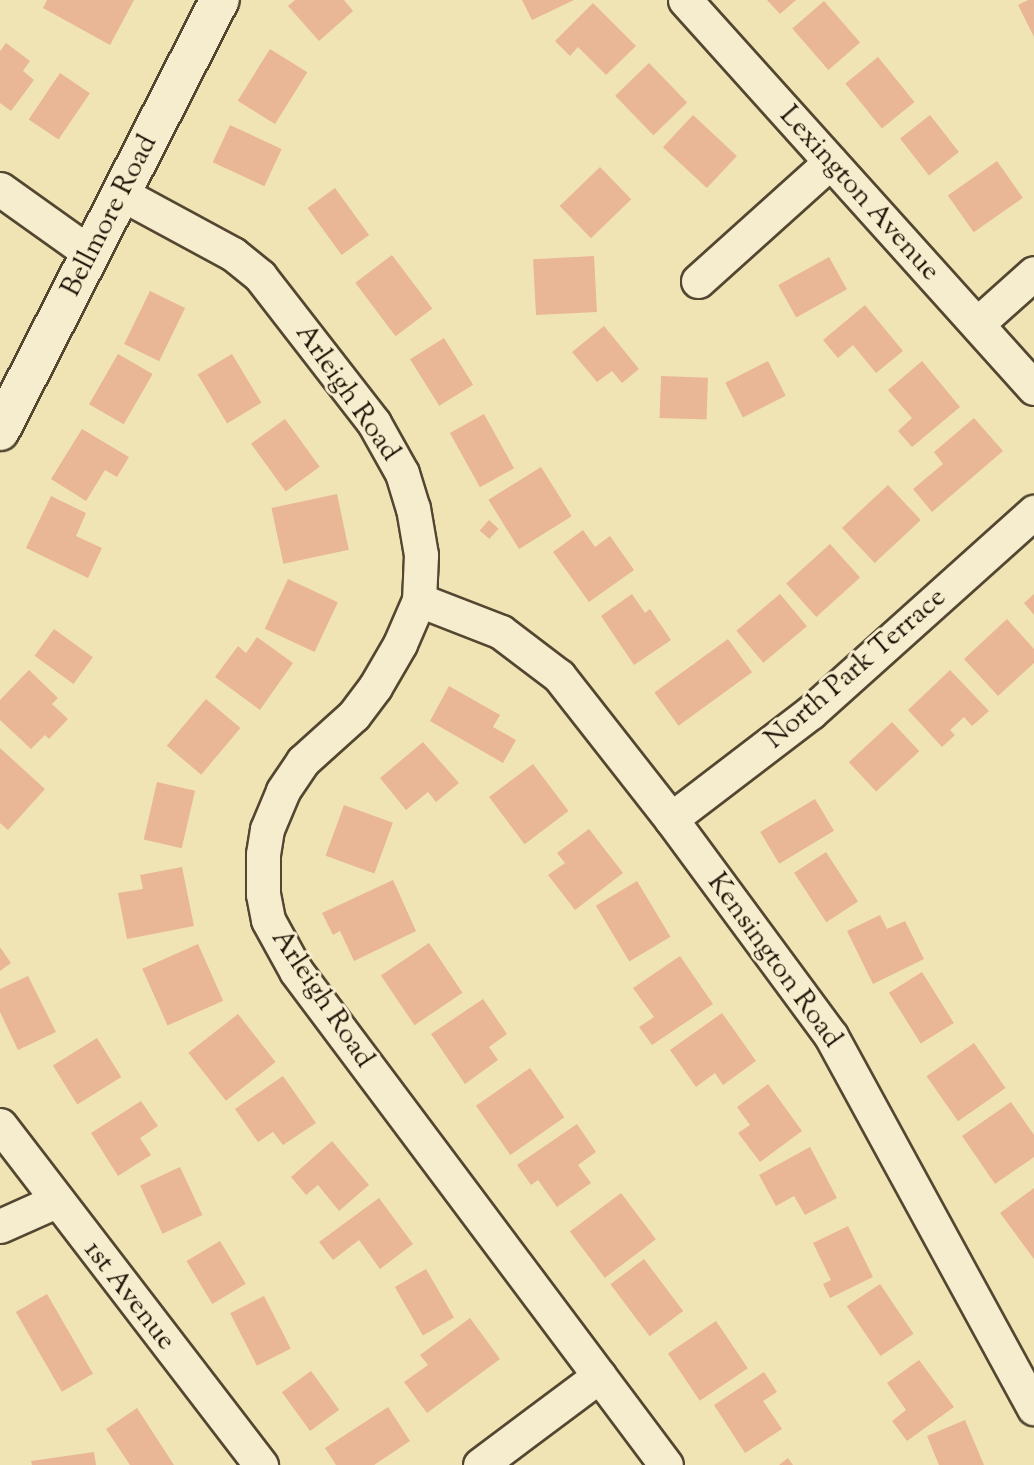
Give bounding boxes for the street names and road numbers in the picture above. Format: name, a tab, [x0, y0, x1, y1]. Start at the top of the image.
street label: Lexington Avenue	[772, 100, 946, 288]
street label: Bellmore Road	[55, 130, 165, 302]
street label: Arleigh Road	[287, 318, 407, 468]
street label: North Park Terrace	[759, 581, 953, 757]
street label: Kensington Road	[699, 867, 849, 1055]
street label: Arleigh Road	[263, 923, 381, 1075]
street label: 1st Avenue	[76, 1235, 182, 1357]

